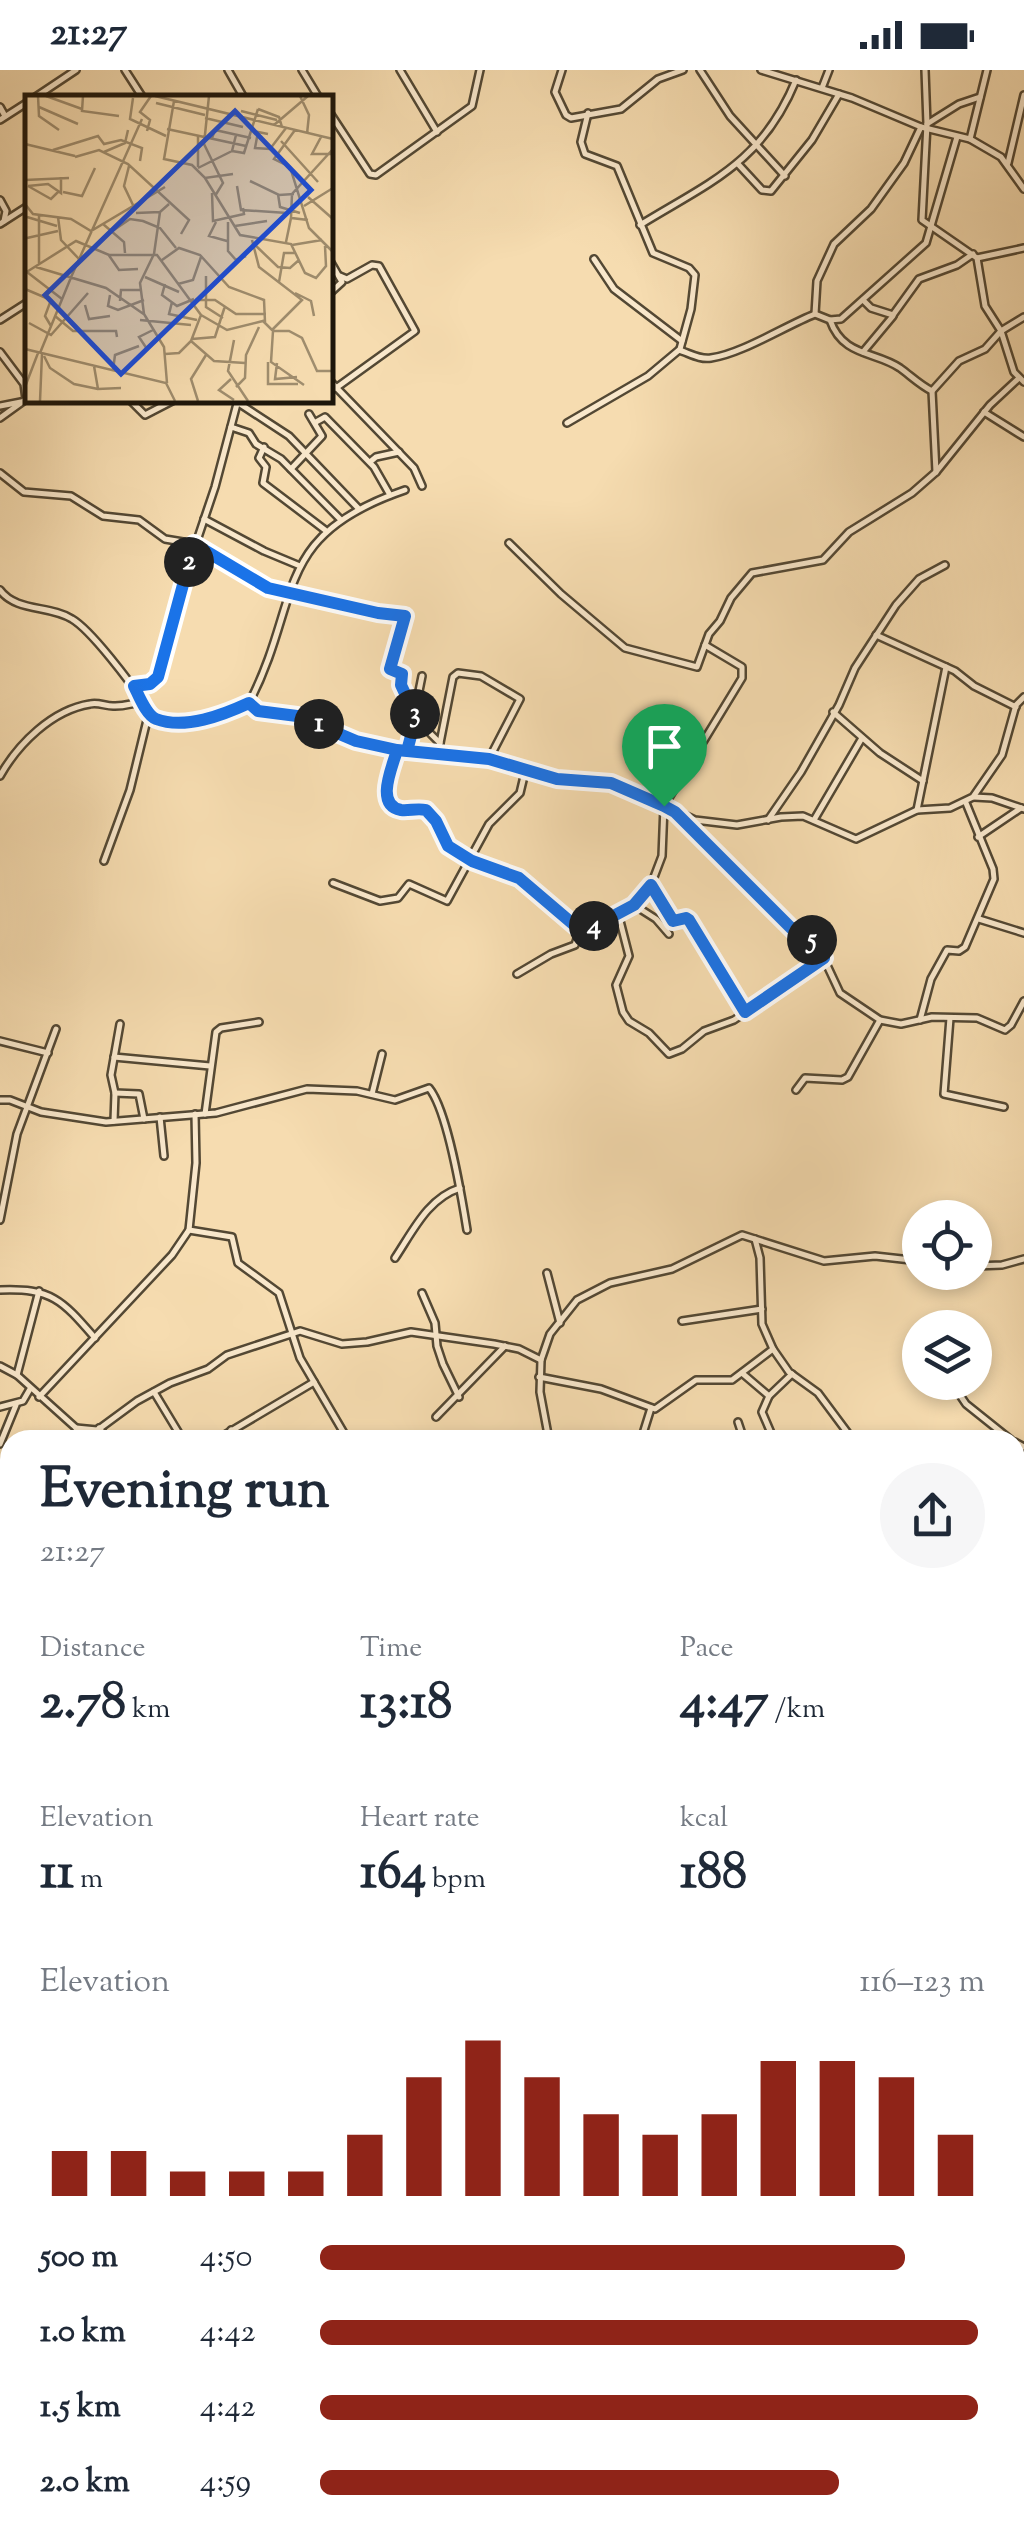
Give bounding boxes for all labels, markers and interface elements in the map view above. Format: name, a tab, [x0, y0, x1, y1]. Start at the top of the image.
text: 21:27	[50, 8, 127, 62]
inset map	[25, 95, 332, 402]
pin: 2	[164, 537, 214, 587]
text: 2	[182, 542, 196, 582]
pin: 3	[390, 689, 440, 739]
text: 3	[409, 694, 421, 734]
pin: 1	[294, 699, 344, 749]
text: 1	[314, 704, 324, 744]
pin	[622, 704, 707, 807]
icon: arrive	[637, 719, 692, 774]
pin: 4	[569, 901, 619, 951]
text: 4	[587, 906, 601, 946]
pin: 5	[787, 915, 837, 965]
text: 5	[807, 920, 817, 960]
map controls	[902, 1200, 992, 1400]
button: locate	[902, 1200, 992, 1290]
button: layers	[902, 1310, 992, 1400]
text: Evening run	[40, 1453, 329, 1532]
button: share	[880, 1463, 985, 1568]
text: 21:27	[40, 1530, 105, 1576]
text: Distance	[40, 1629, 146, 1669]
text: Time	[360, 1629, 422, 1669]
text: Pace	[680, 1629, 734, 1669]
text: 2.78	[40, 1669, 126, 1741]
text: 13:18	[360, 1669, 452, 1741]
text: 4:47	[680, 1669, 768, 1741]
text: km	[126, 1690, 170, 1730]
text: /km	[768, 1690, 825, 1730]
text: Elevation	[40, 1799, 154, 1839]
text: Heart rate	[360, 1799, 480, 1839]
text: kcal	[680, 1799, 728, 1839]
text: 11	[40, 1839, 74, 1911]
text: 164	[360, 1839, 426, 1911]
text: 188	[680, 1839, 747, 1911]
text: m	[74, 1860, 103, 1900]
text: bpm	[426, 1860, 486, 1900]
text: Elevation	[40, 1960, 170, 2006]
text: 116–123 m	[860, 1960, 985, 2006]
text: 500 m	[40, 2235, 118, 2281]
text: 4:50	[200, 2235, 252, 2281]
text: 1.0 km	[40, 2310, 126, 2356]
text: 4:42	[200, 2310, 256, 2356]
text: 1.5 km	[40, 2385, 121, 2431]
text: 4:42	[200, 2385, 256, 2431]
text: 2.0 km	[40, 2460, 130, 2506]
text: 4:59	[200, 2460, 251, 2506]

